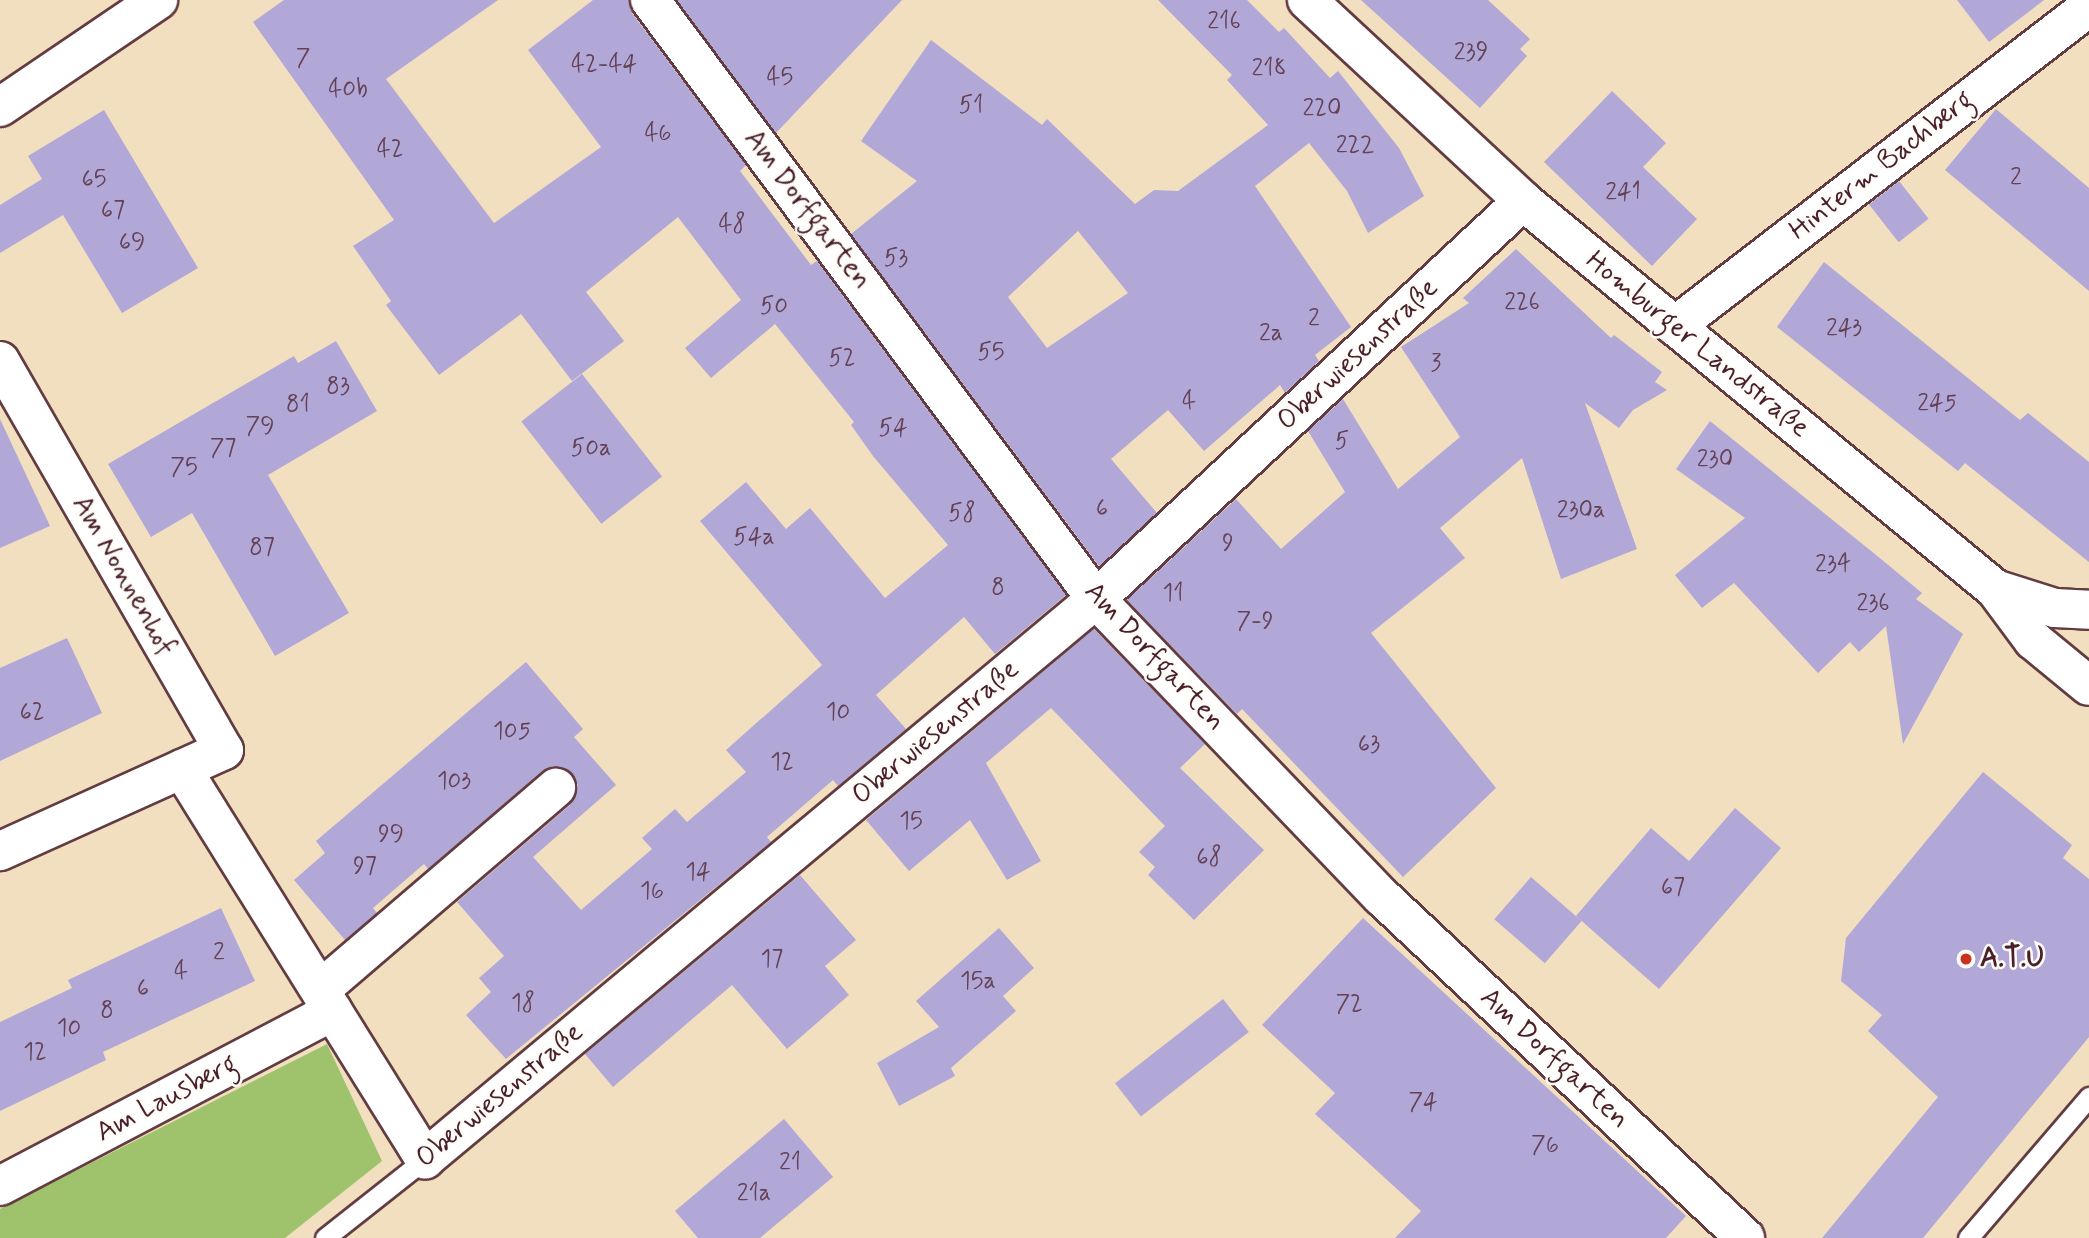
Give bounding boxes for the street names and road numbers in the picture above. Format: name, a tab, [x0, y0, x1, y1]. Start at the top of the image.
street label: Hinterm Bachberg	[1784, 84, 1980, 248]
street label: Am Dorfgarten	[740, 128, 874, 292]
street label: Homburger Landstraße	[1578, 244, 1816, 446]
street label: Oberwiesenstraße	[1270, 272, 1446, 438]
street label: Am Nonnenhof	[64, 490, 182, 662]
street label: Am Dorfgarten	[1081, 580, 1227, 734]
street label: Oberwiesenstraße	[846, 653, 1026, 813]
street label: Am Dorfgarten	[1477, 986, 1631, 1132]
street label: Oberwiesenstraße	[410, 1016, 590, 1176]
street label: Am Lausberg	[91, 1048, 243, 1150]

